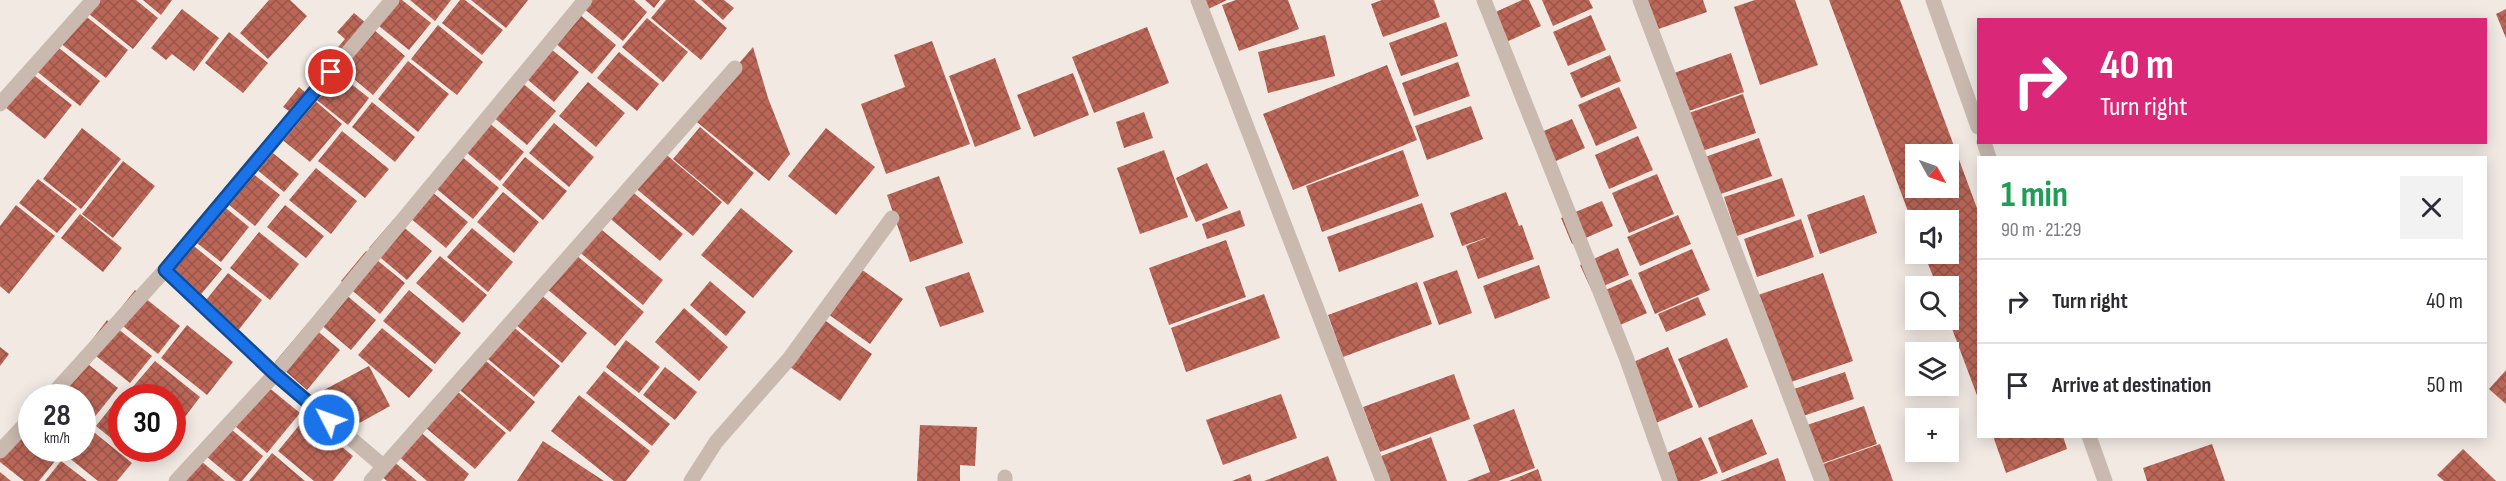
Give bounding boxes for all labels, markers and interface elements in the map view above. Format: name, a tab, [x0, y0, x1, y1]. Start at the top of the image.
text: 40 m	[2100, 40, 2174, 91]
icon: right	[2001, 42, 2079, 120]
pin	[305, 46, 356, 97]
icon: arrive	[314, 55, 347, 88]
text: Turn right	[2100, 91, 2187, 123]
north arrow	[1905, 144, 1959, 198]
map controls	[1905, 144, 1959, 462]
text: 1 min	[2001, 174, 2068, 217]
button: close	[2400, 176, 2463, 239]
button: sound	[1905, 210, 1959, 264]
text: 90 m · 21:29	[2001, 218, 2081, 242]
button: search	[1905, 276, 1959, 330]
icon: right	[2001, 285, 2034, 318]
text: Turn right	[2052, 288, 2128, 315]
text: 40 m	[2426, 288, 2463, 315]
button: layers	[1905, 342, 1959, 396]
icon: arrive	[2001, 369, 2034, 402]
text: Arrive at destination	[2052, 372, 2211, 399]
text: 50 m	[2427, 372, 2463, 399]
speed limit sign: 30	[108, 384, 186, 462]
position arrow	[297, 388, 361, 452]
text: 28	[43, 398, 71, 434]
button: +	[1905, 408, 1959, 462]
text: km/h	[44, 429, 70, 448]

